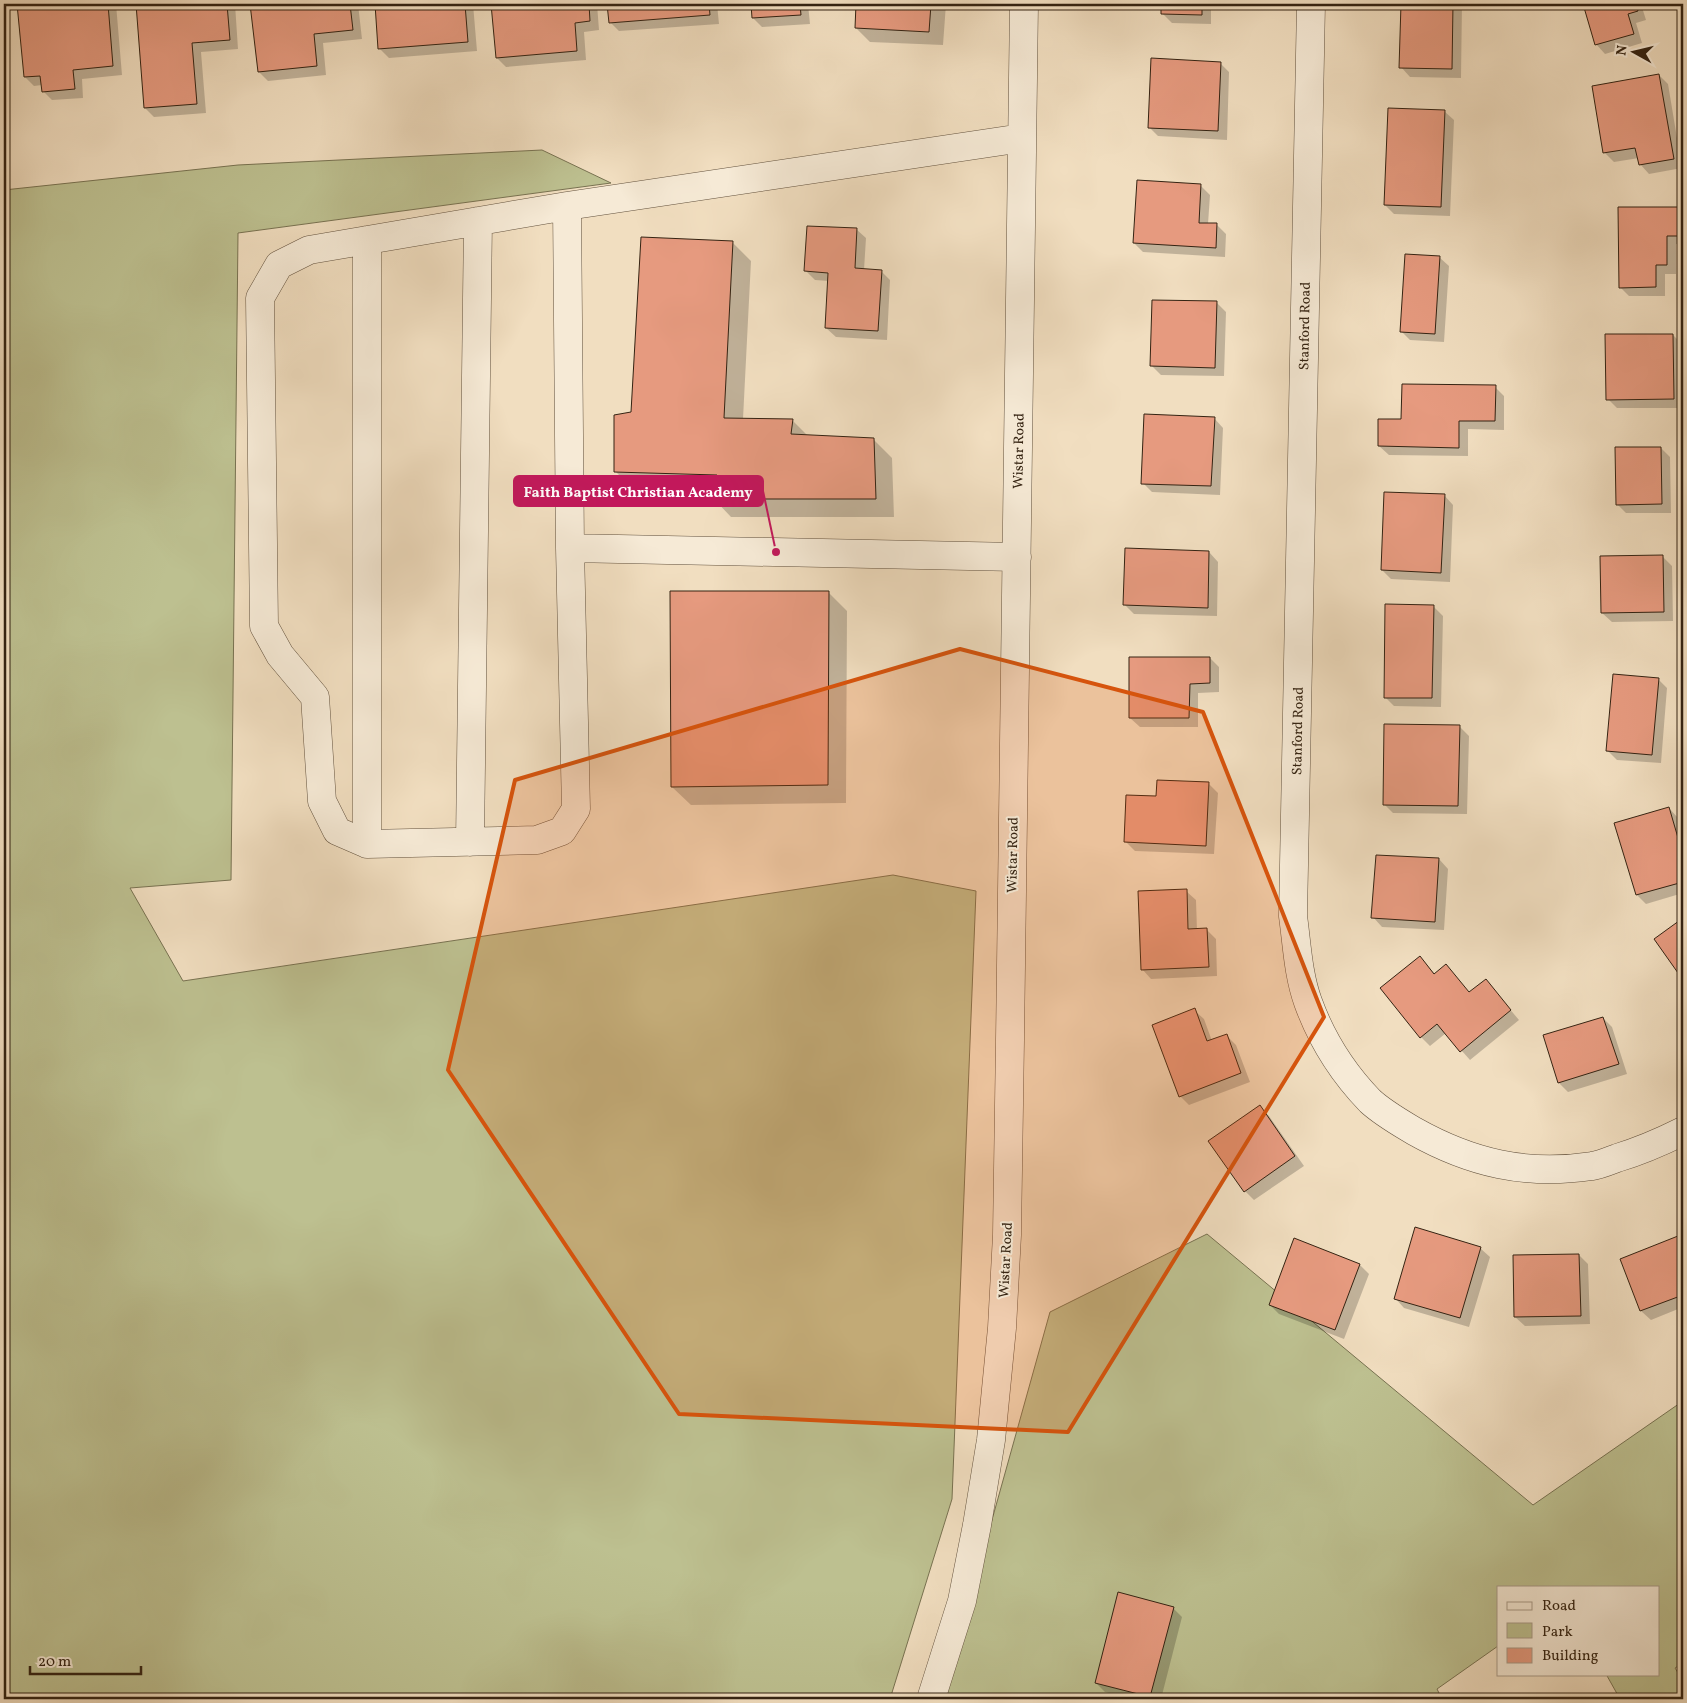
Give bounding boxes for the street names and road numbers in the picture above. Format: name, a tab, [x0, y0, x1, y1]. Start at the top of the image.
street label: Stanford Road	[1295, 282, 1316, 370]
street label: Wistar Road	[1009, 413, 1030, 489]
street label: Stanford Road	[1288, 687, 1309, 775]
street label: Wistar Road	[1003, 817, 1024, 893]
street label: Wistar Road	[995, 1222, 1018, 1299]

